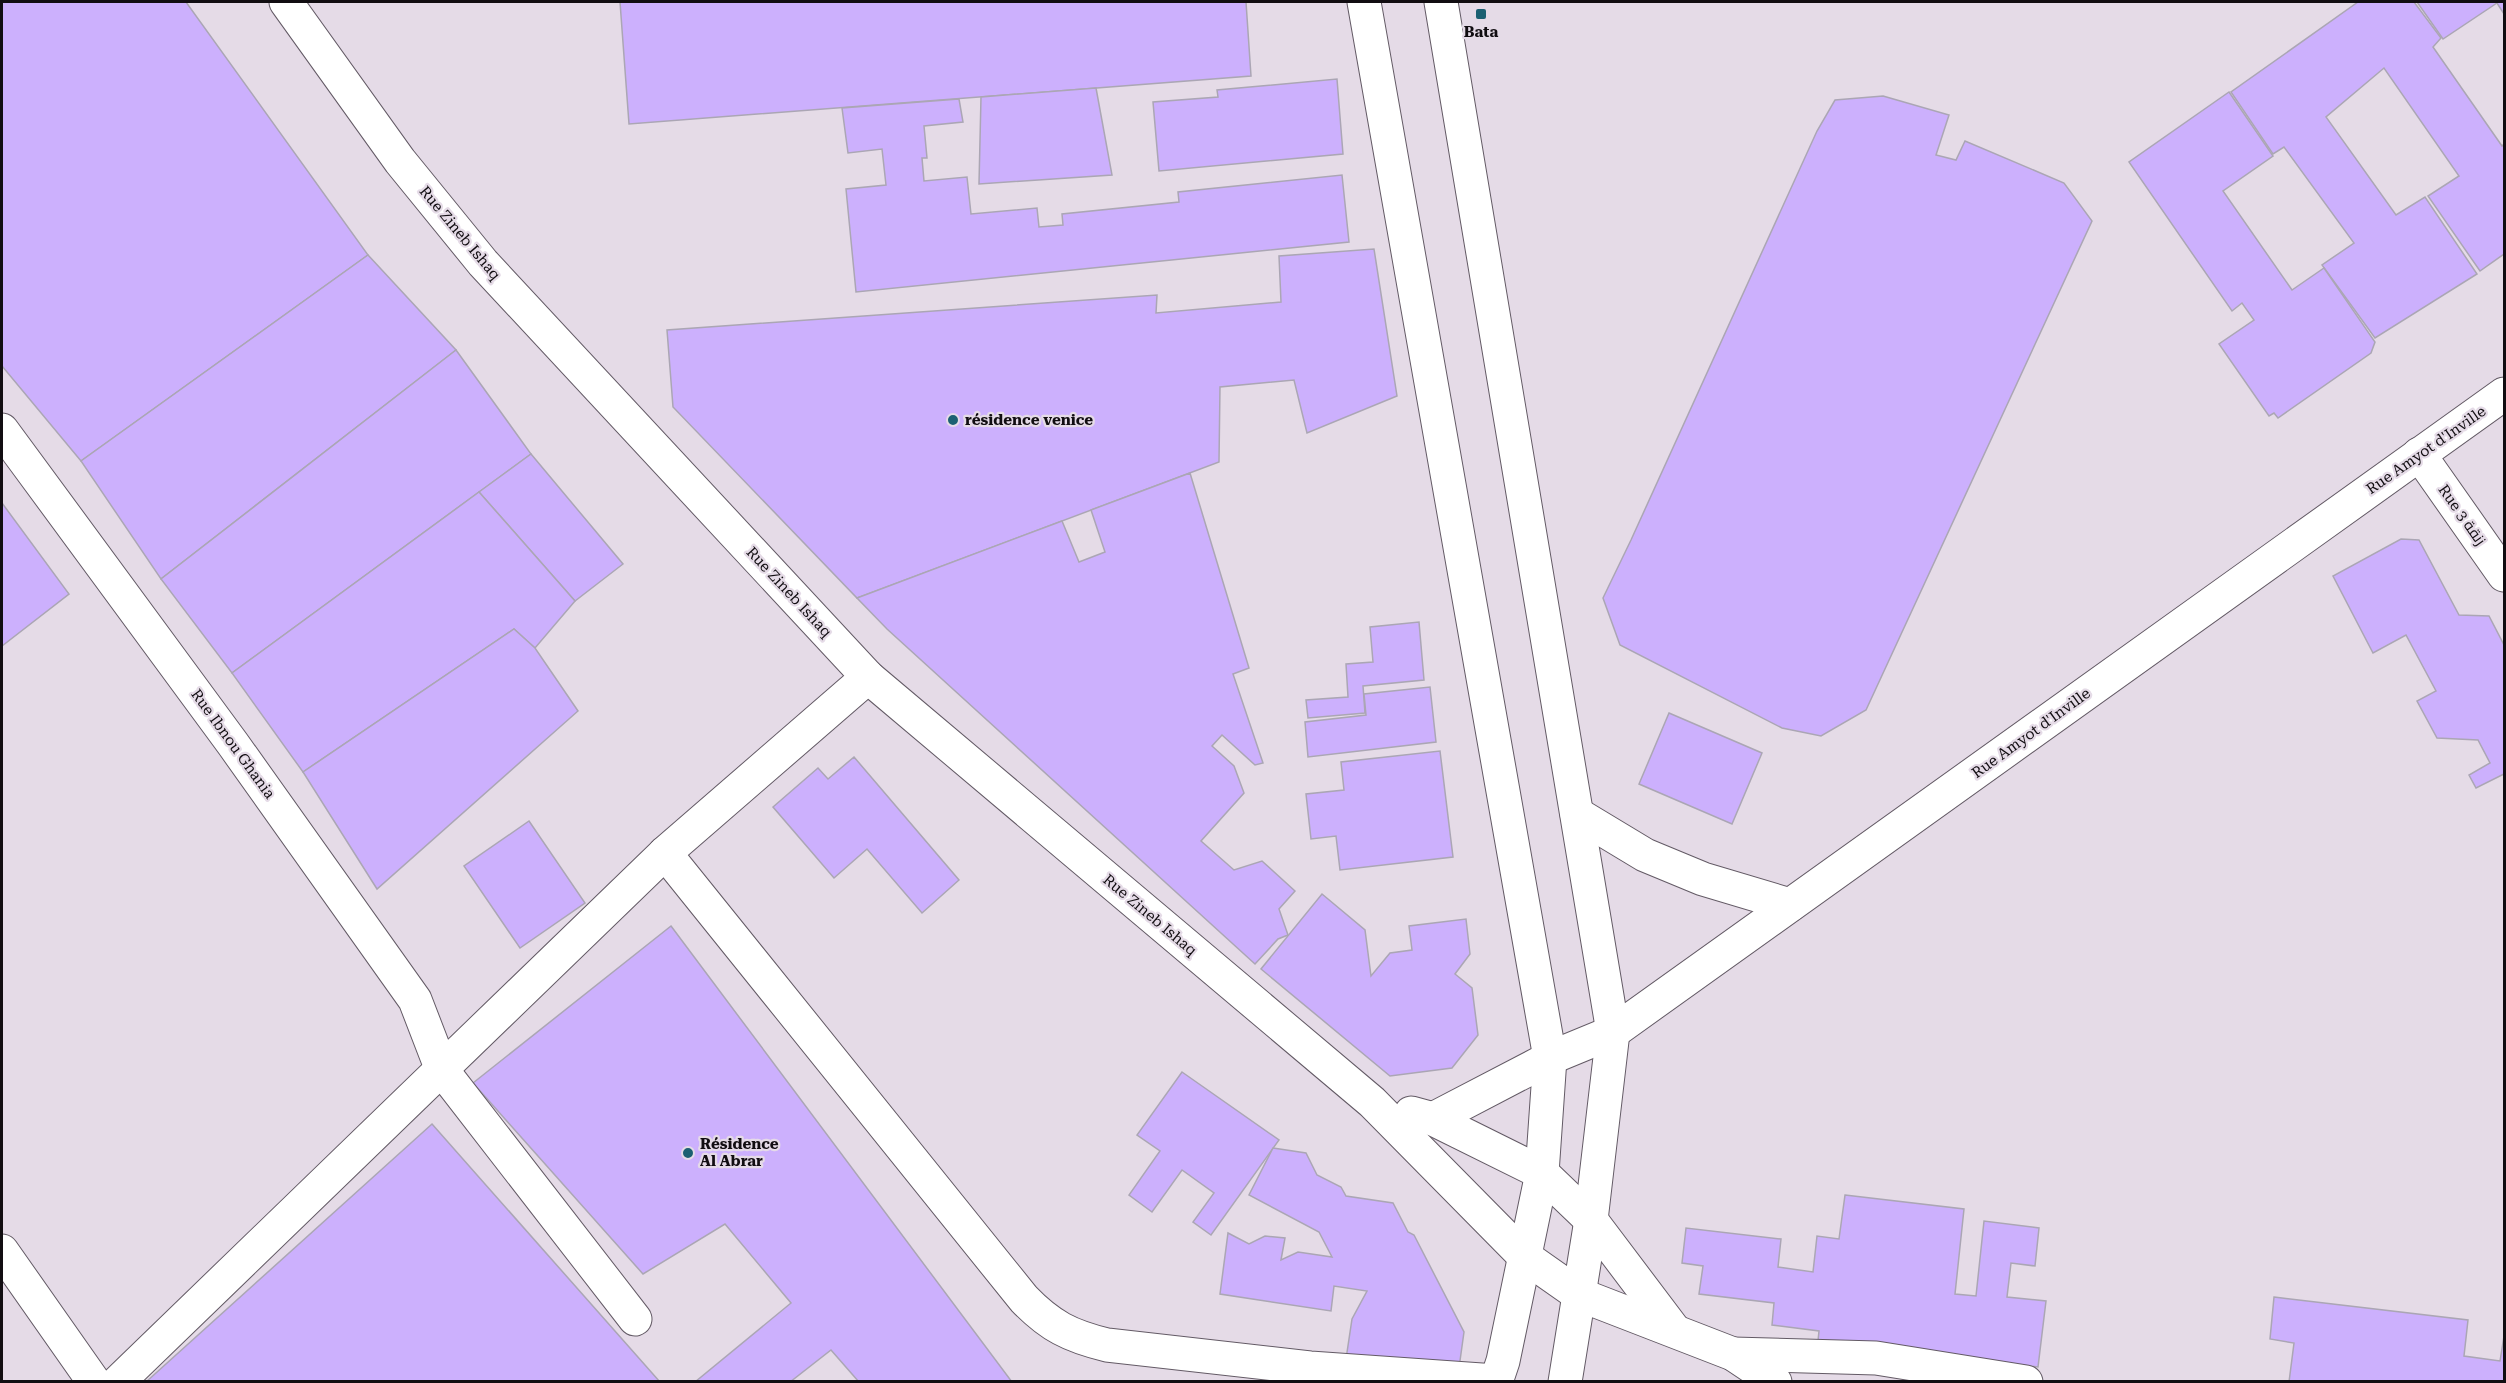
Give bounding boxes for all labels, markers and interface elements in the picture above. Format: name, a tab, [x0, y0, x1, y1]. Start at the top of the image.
marker: Bata	[1474, 7, 1488, 21]
place label: Bata	[1464, 23, 1498, 41]
street label: Rue Zineb Ishaq	[416, 182, 505, 284]
street label: Rue Amyot d'Inville	[2363, 402, 2489, 498]
place label: résidence venice	[965, 411, 1093, 429]
marker: résidence venice	[946, 413, 960, 427]
street label: Rue 3 زنقة	[2435, 481, 2489, 549]
street label: Rue Zineb Ishaq	[743, 543, 836, 641]
street label: Rue Amyot d'Inville	[1968, 684, 2094, 782]
street label: Rue Ibnou Ghania	[187, 686, 279, 802]
street label: Rue Zineb Ishaq	[1099, 871, 1201, 960]
place label: Résidence Al Abrar	[700, 1135, 779, 1170]
marker: Résidence Al Abrar	[681, 1146, 695, 1160]

